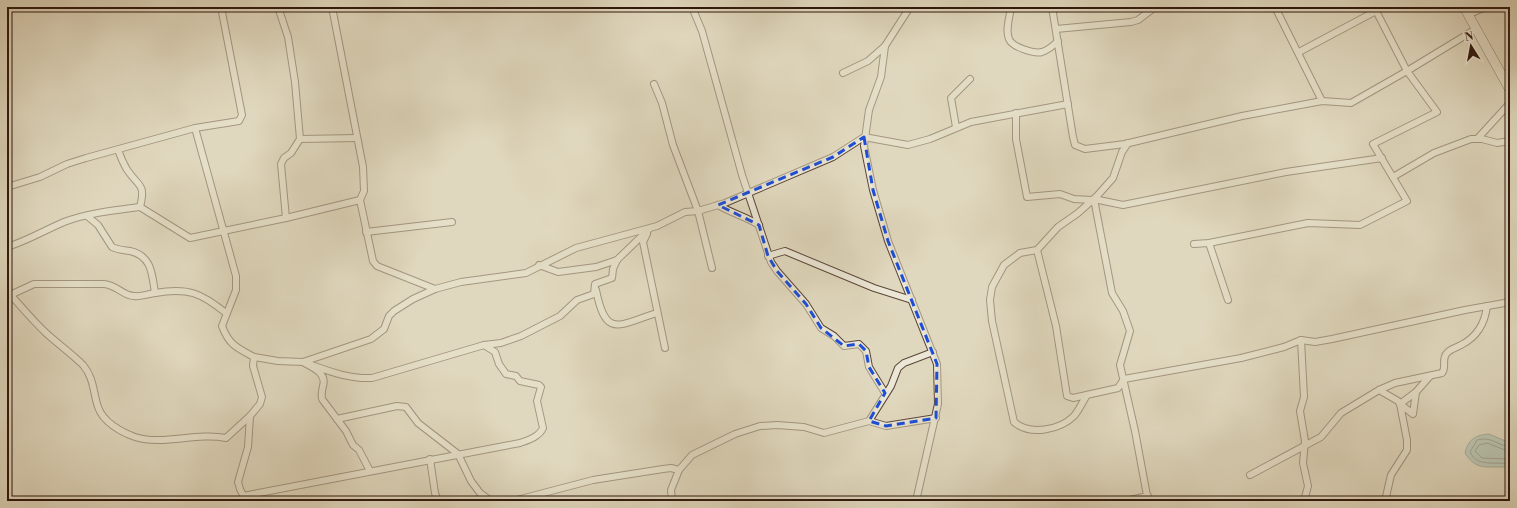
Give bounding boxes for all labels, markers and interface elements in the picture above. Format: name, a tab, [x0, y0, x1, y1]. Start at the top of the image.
north arrow	[1451, 26, 1491, 66]
text: N	[1464, 29, 1475, 45]

